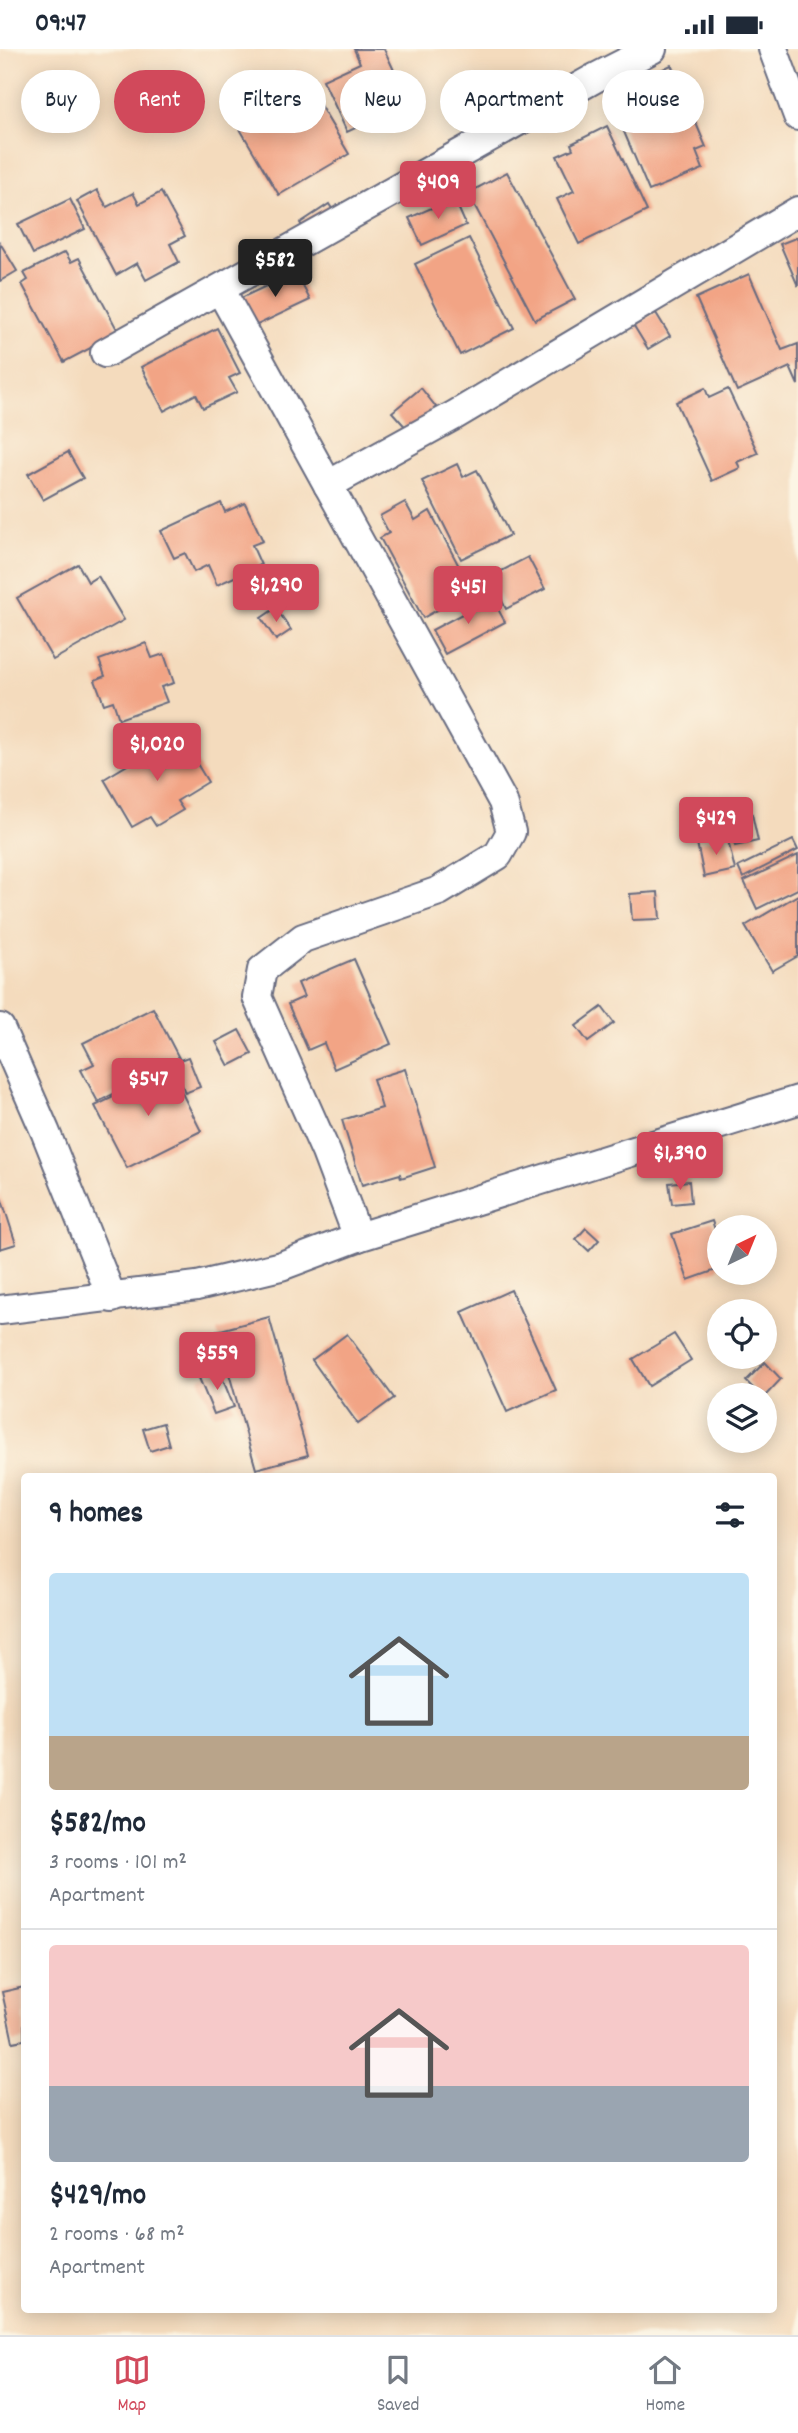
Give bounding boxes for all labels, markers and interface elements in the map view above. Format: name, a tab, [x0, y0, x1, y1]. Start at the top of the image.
text: 09:47	[35, 6, 86, 43]
chip: Buy	[21, 70, 100, 133]
chip: Rent	[114, 70, 205, 133]
chip: Filters	[219, 70, 326, 133]
chip: New	[340, 70, 426, 133]
chip: Apartment	[440, 70, 588, 133]
chip: House	[602, 70, 704, 133]
pin: $409	[397, 162, 479, 221]
text: $409	[416, 167, 460, 200]
pin: $582	[234, 239, 316, 299]
text: $582	[254, 245, 296, 278]
pin: $1,290	[219, 565, 333, 624]
pin: $451	[427, 567, 509, 626]
text: $1,290	[249, 570, 303, 603]
text: $451	[450, 572, 486, 605]
pin: $1,020	[100, 723, 214, 783]
text: $1,020	[129, 729, 185, 762]
pin: $429	[675, 797, 757, 857]
text: $429	[695, 803, 737, 836]
pin: $547	[107, 1059, 189, 1118]
text: $547	[128, 1064, 168, 1097]
pin: $1,390	[623, 1133, 737, 1192]
text: $1,390	[653, 1138, 707, 1171]
north arrow	[707, 1215, 777, 1285]
map controls	[707, 1215, 777, 1453]
button: locate	[707, 1299, 777, 1369]
pin: $559	[176, 1333, 258, 1392]
text: $559	[195, 1338, 239, 1371]
button: layers	[707, 1383, 777, 1453]
text: 9 homes	[49, 1494, 143, 1537]
icon: filters	[711, 1496, 749, 1534]
icon: home	[336, 1618, 462, 1744]
text: $582/mo	[49, 1804, 146, 1847]
text: 3 rooms · 101 m²	[49, 1847, 187, 1880]
text: Apartment	[49, 1880, 145, 1913]
icon: home	[336, 1990, 462, 2116]
text: $429/mo	[49, 2176, 146, 2219]
text: 2 rooms · 68 m²	[49, 2219, 185, 2252]
text: Apartment	[49, 2252, 145, 2285]
tab: Map	[113, 2351, 151, 2420]
tab: Saved	[377, 2351, 419, 2420]
tab: Home	[645, 2351, 685, 2420]

